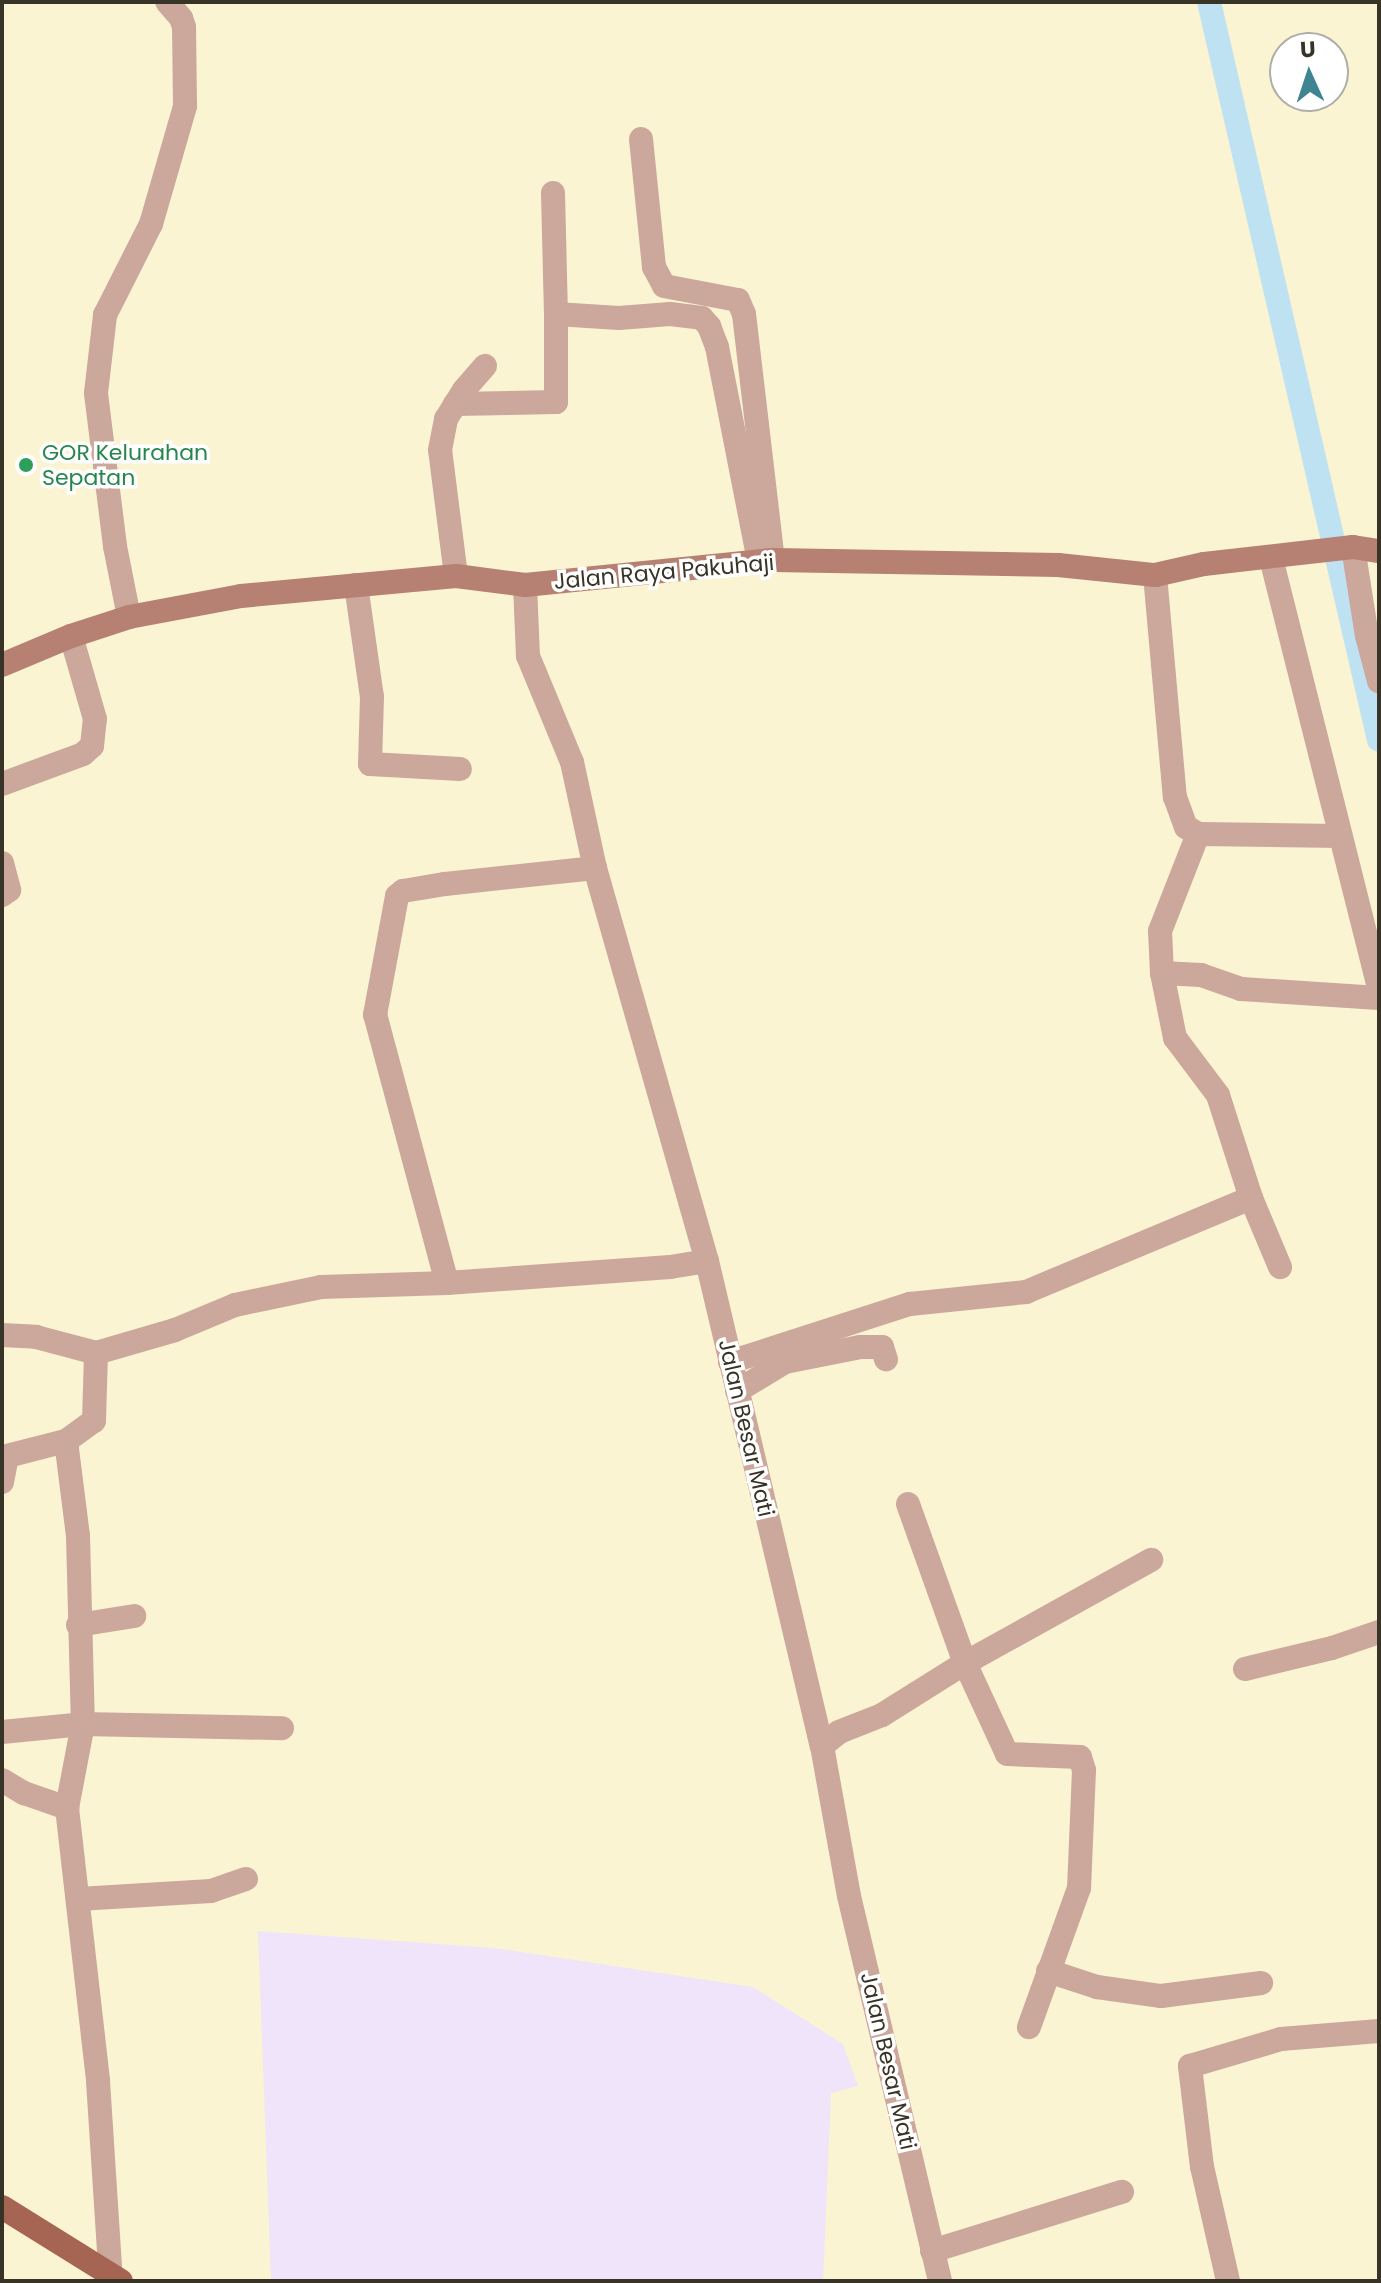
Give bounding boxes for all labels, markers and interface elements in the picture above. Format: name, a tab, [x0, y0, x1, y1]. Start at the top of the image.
north arrow	[1269, 32, 1349, 112]
text: U	[1299, 34, 1316, 65]
place label: GOR Kelurahan Sepatan	[42, 439, 208, 490]
marker: GOR Kelurahan Sepatan	[17, 456, 35, 474]
street label: Jalan Raya Pakuhaji	[553, 549, 775, 595]
street label: Jalan Besar Mati	[713, 1337, 779, 1519]
street label: Jalan Besar Mati	[855, 1970, 921, 2152]

